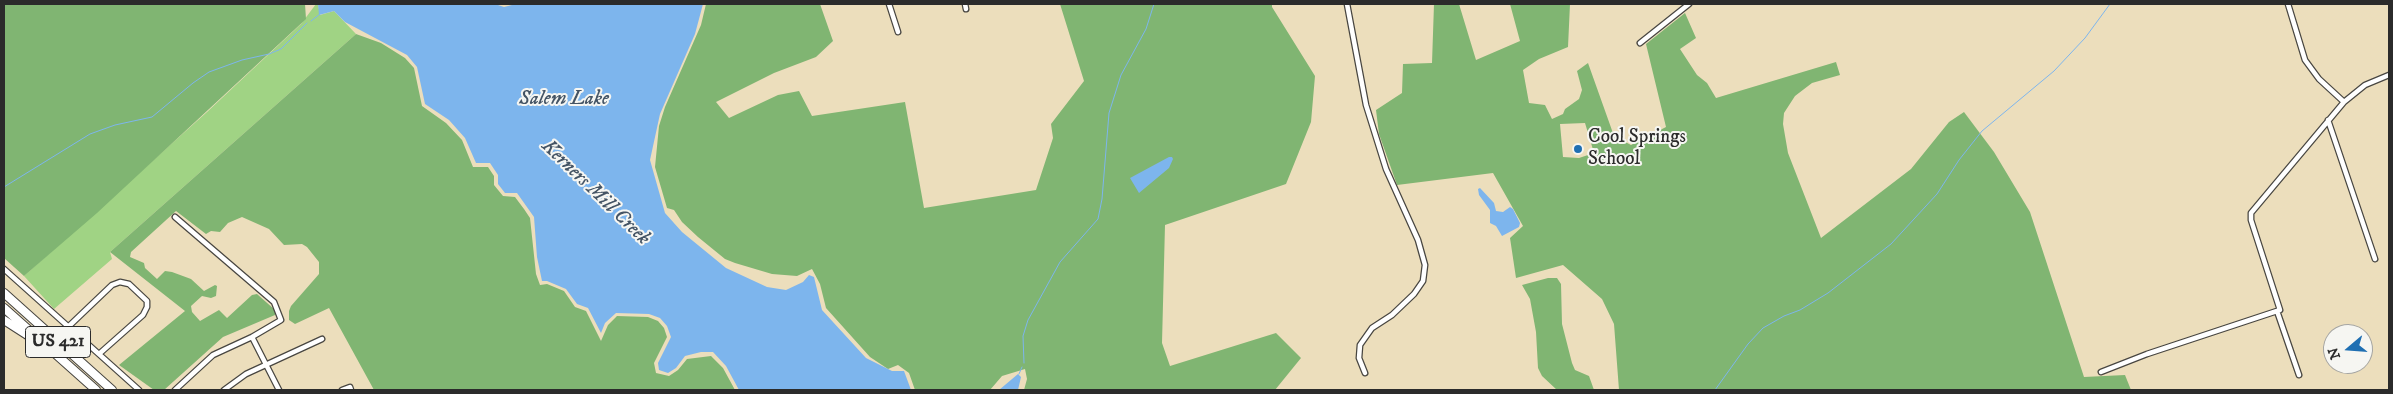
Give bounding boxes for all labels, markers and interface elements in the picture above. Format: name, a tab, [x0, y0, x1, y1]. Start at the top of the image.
water label: Salem Lake	[519, 88, 609, 112]
place label: Cool Springs School	[1588, 127, 1686, 171]
water label: Kerners Mill Creek	[536, 135, 654, 251]
marker: Cool Springs School	[1572, 143, 1584, 155]
north arrow	[2323, 324, 2373, 374]
road number: US 421	[26, 327, 90, 358]
text: N	[2324, 345, 2345, 362]

